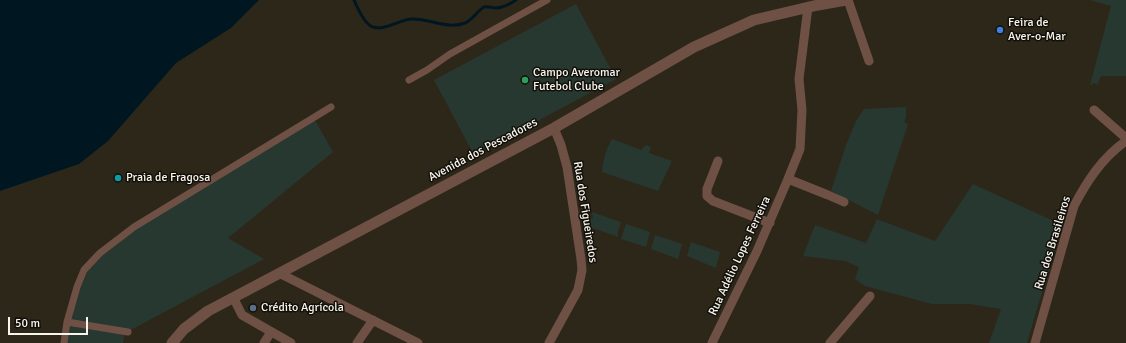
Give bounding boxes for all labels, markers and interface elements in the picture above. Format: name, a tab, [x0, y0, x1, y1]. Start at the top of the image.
place label: Feira de Aver-o-Mar	[1008, 16, 1066, 44]
marker: Feira de Aver-o-Mar	[995, 25, 1005, 35]
place label: Campo Averomar Futebol Clube	[533, 66, 620, 94]
marker: Campo Averomar Futebol Clube	[520, 75, 530, 85]
street label: Avenida dos Pescadores	[426, 115, 540, 185]
street label: Rua dos Figueiredos	[570, 160, 600, 264]
place label: Praia de Fragosa	[126, 171, 210, 185]
marker: Praia de Fragosa	[113, 173, 123, 183]
street label: Rua Adélio Lopes Ferreira	[706, 194, 774, 318]
street label: Rua dos Brasileiros	[1032, 194, 1074, 292]
place label: Crédito Agrícola	[261, 301, 344, 315]
marker: Crédito Agrícola	[248, 303, 258, 313]
scale bar	[10, 309, 90, 335]
text: 50 m	[15, 316, 40, 331]

